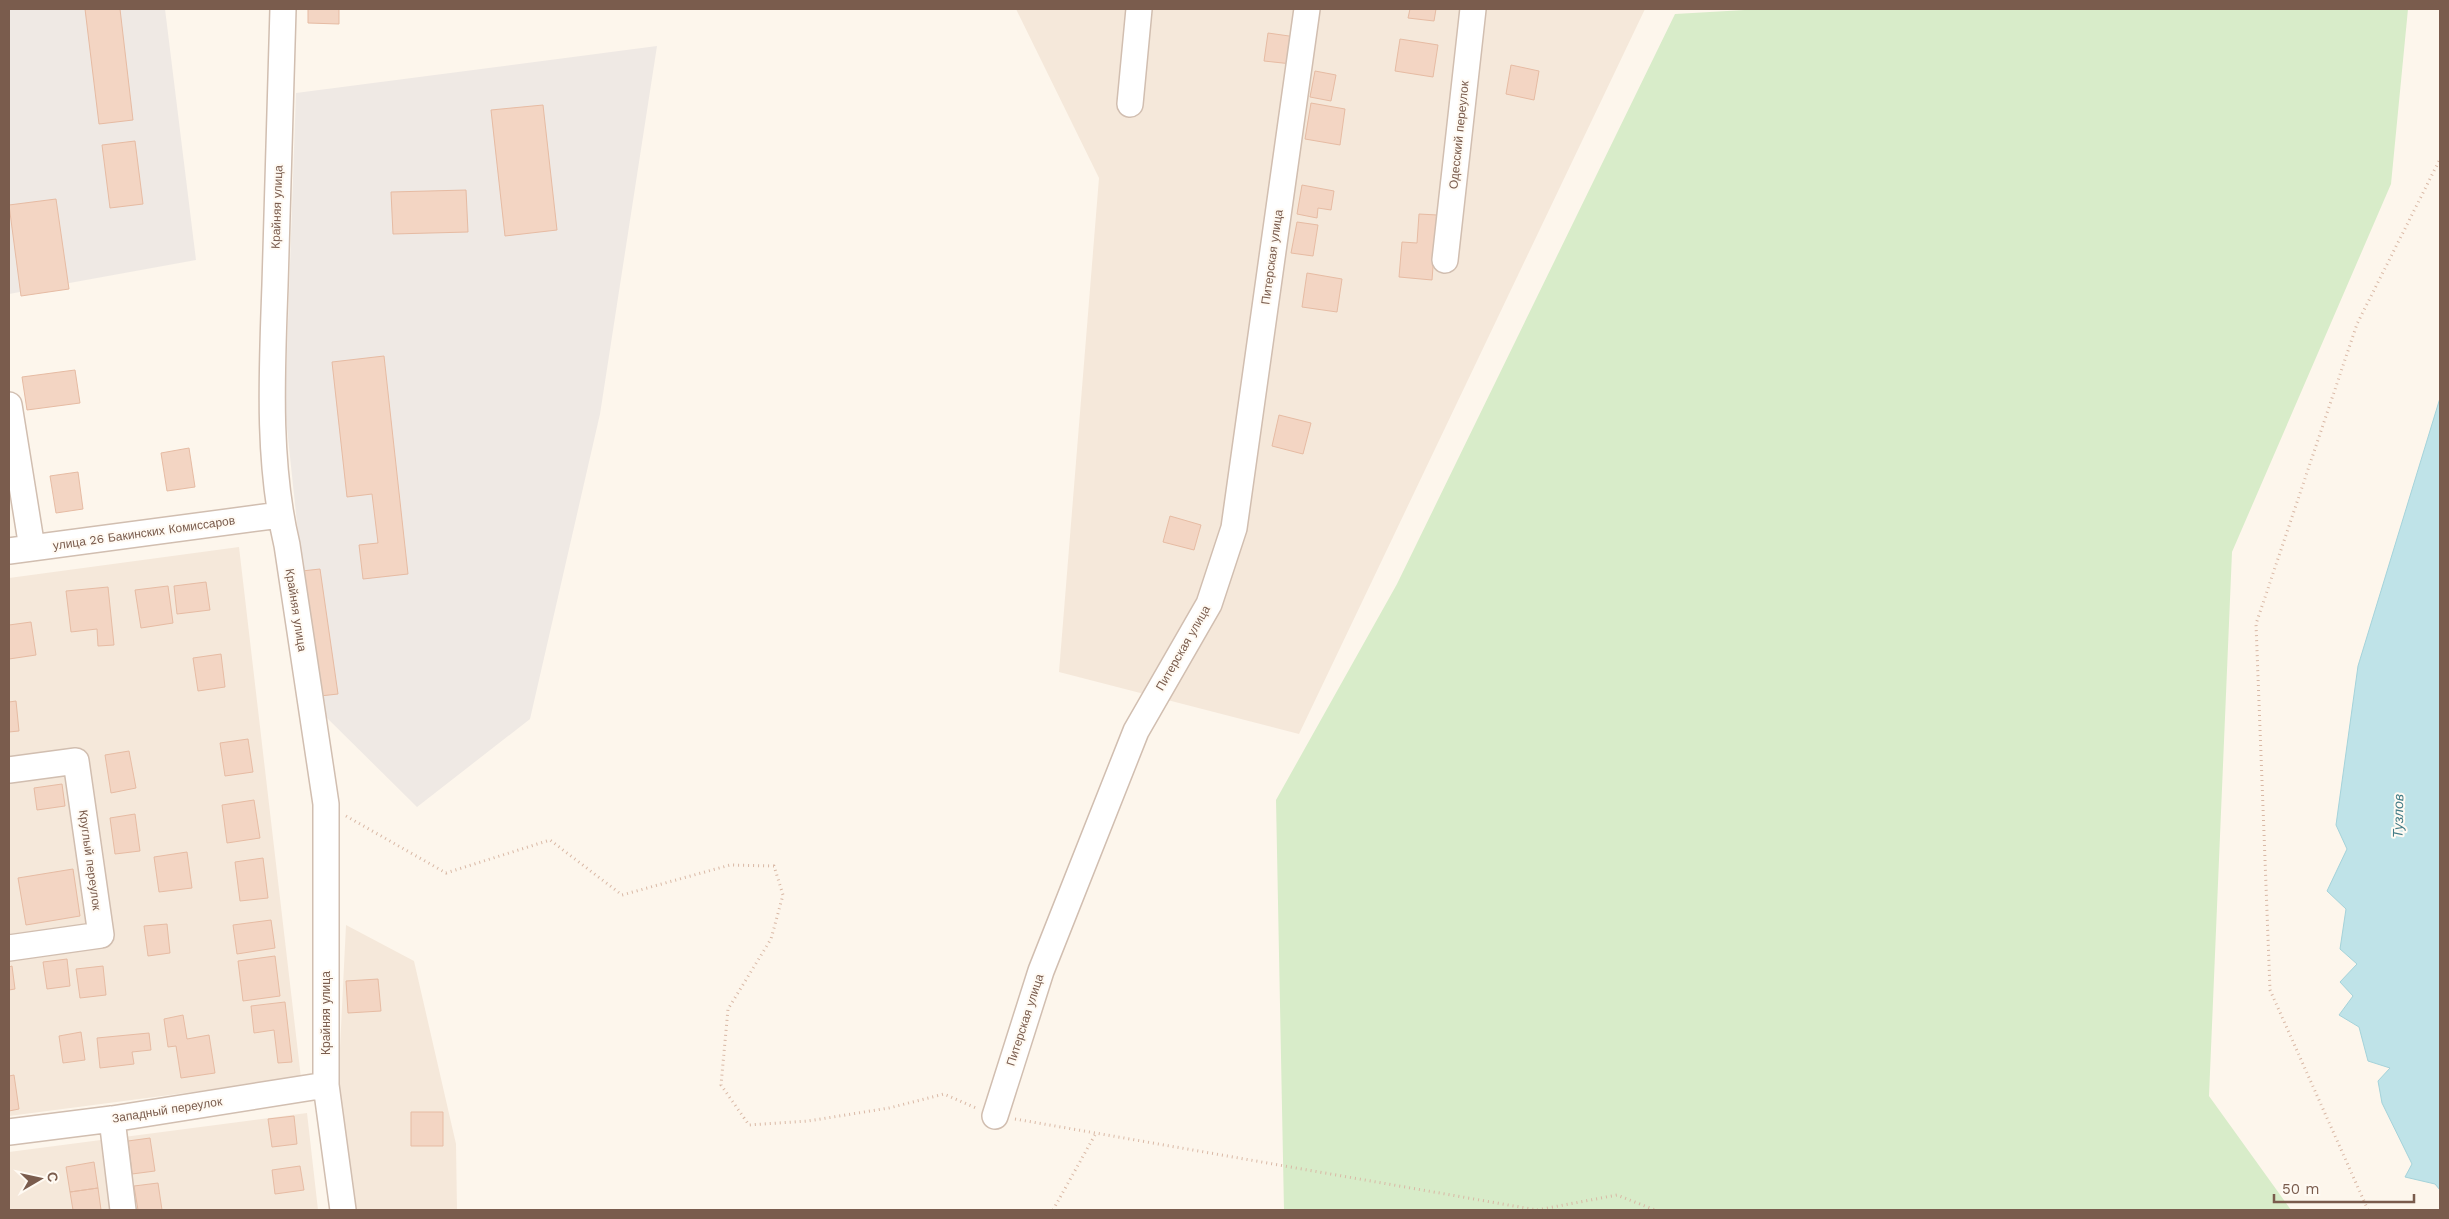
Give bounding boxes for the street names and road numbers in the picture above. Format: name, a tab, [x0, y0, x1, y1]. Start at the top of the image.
street label: Одесский переулок	[1446, 79, 1472, 190]
street label: Крайняя улица	[269, 165, 285, 249]
street label: Питерская улица	[1258, 208, 1286, 305]
street label: улица 26 Бакинских Комиссаров	[52, 513, 236, 553]
street label: Крайняя улица	[283, 568, 310, 653]
street label: Питерская улица	[1153, 603, 1213, 693]
street label: Круглый переулок	[76, 809, 104, 912]
street label: Крайняя улица	[319, 971, 333, 1055]
street label: Питерская улица	[1004, 972, 1047, 1068]
street label: Западный переулок	[111, 1094, 224, 1126]

